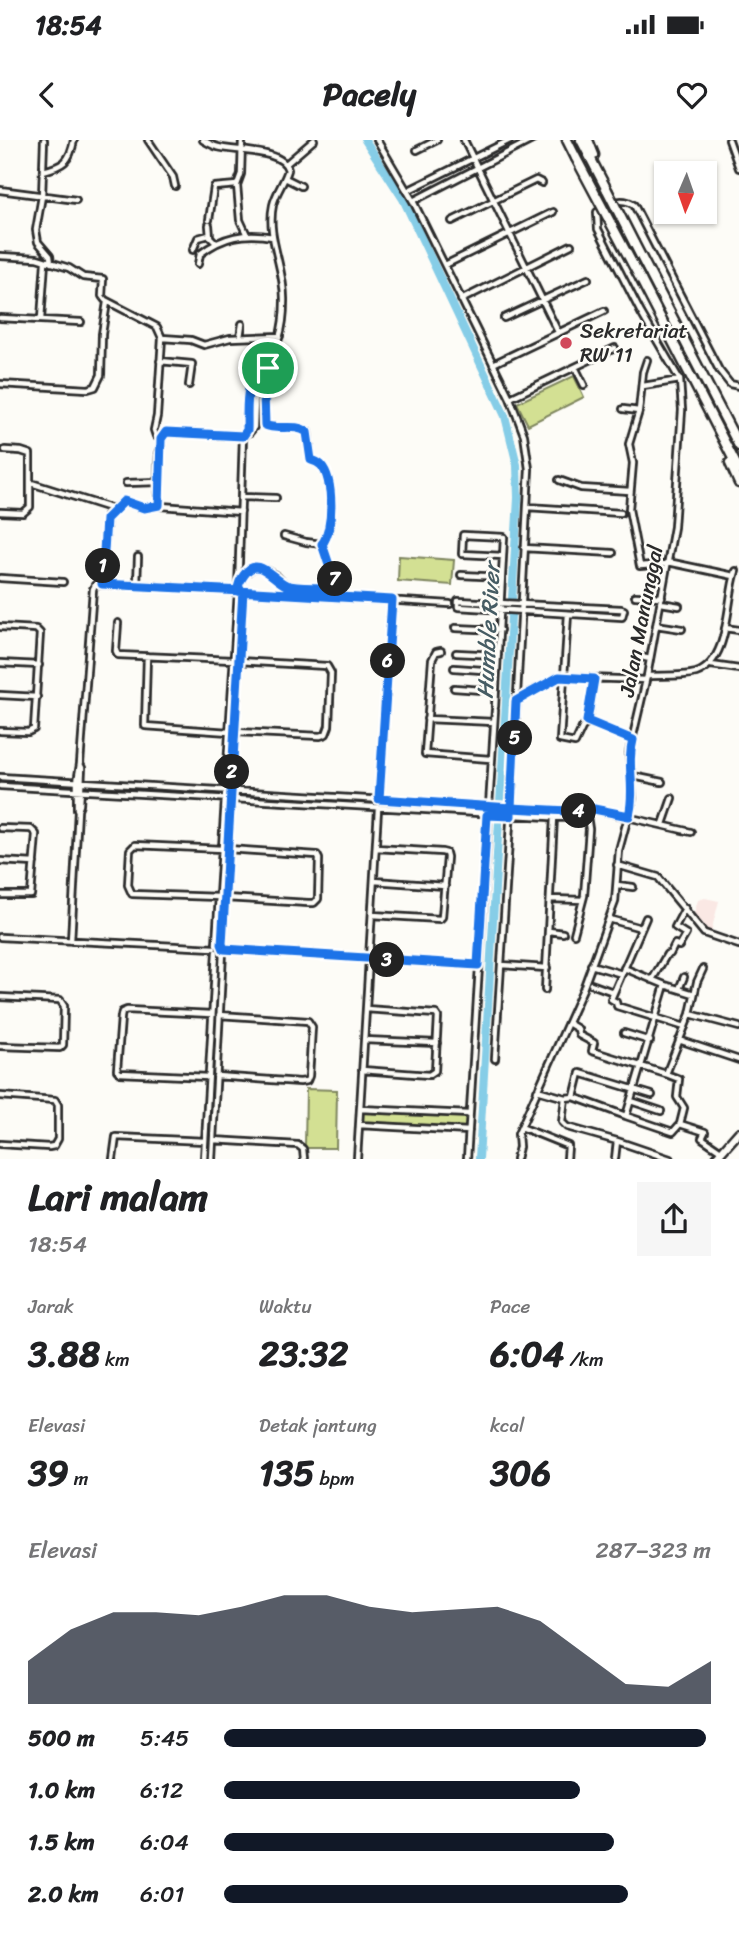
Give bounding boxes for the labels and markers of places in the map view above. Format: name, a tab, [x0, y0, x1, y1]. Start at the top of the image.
place label: Sekretariat RW 11	[580, 312, 688, 374]
marker: Sekretariat RW 11	[558, 335, 574, 351]
pin	[238, 338, 298, 398]
pin: 1	[86, 548, 120, 584]
pin: 7	[318, 562, 352, 597]
pin: 6	[370, 644, 406, 678]
pin: 5	[498, 720, 532, 756]
pin: 2	[215, 754, 250, 790]
pin: 4	[562, 794, 596, 828]
pin: 3	[370, 942, 404, 978]

